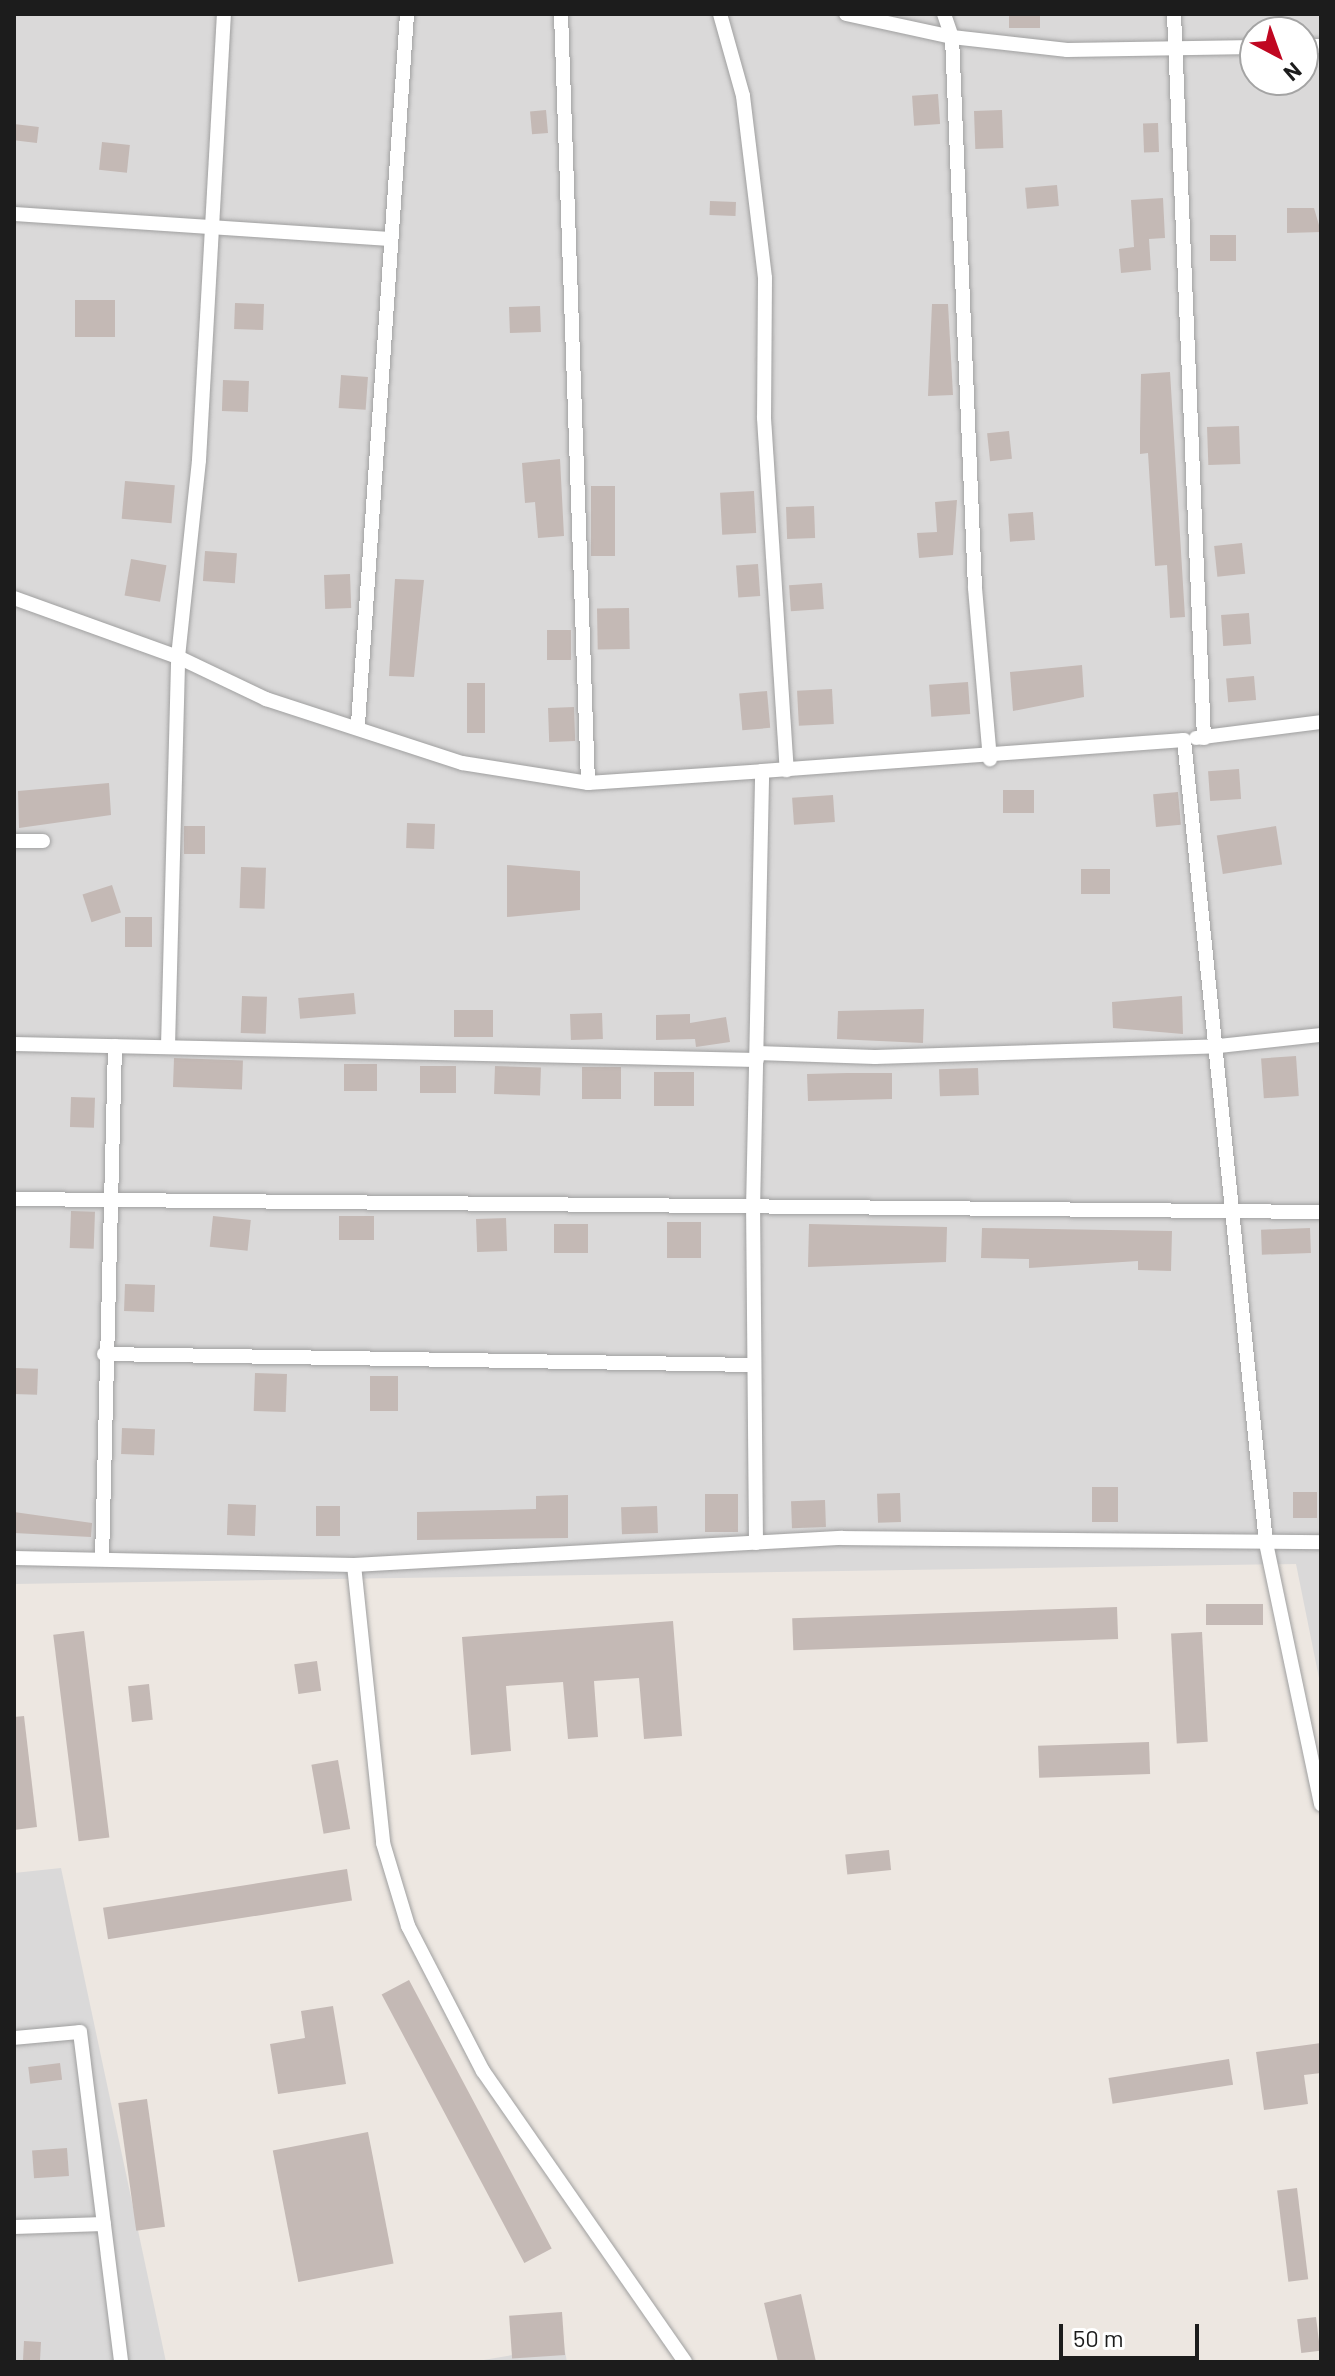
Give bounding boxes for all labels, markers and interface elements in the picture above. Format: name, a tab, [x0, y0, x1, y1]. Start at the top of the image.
north arrow	[1239, 16, 1319, 96]
text: N	[1279, 58, 1307, 87]
scale bar	[1063, 2308, 1203, 2358]
text: 50 m	[1073, 2323, 1124, 2352]

